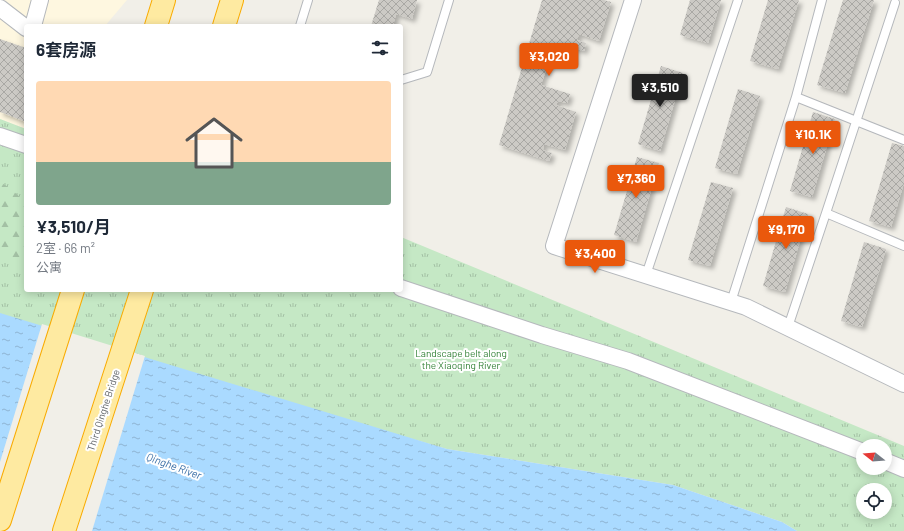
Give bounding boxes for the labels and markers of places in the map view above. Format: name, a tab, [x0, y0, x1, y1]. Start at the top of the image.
pin: ¥3,020	[516, 43, 582, 77]
pin: ¥3,510	[627, 74, 693, 108]
pin: ¥10.1K	[780, 121, 846, 155]
pin: ¥7,360	[603, 165, 669, 199]
pin: ¥9,170	[753, 216, 819, 250]
pin: ¥3,400	[562, 240, 628, 274]

